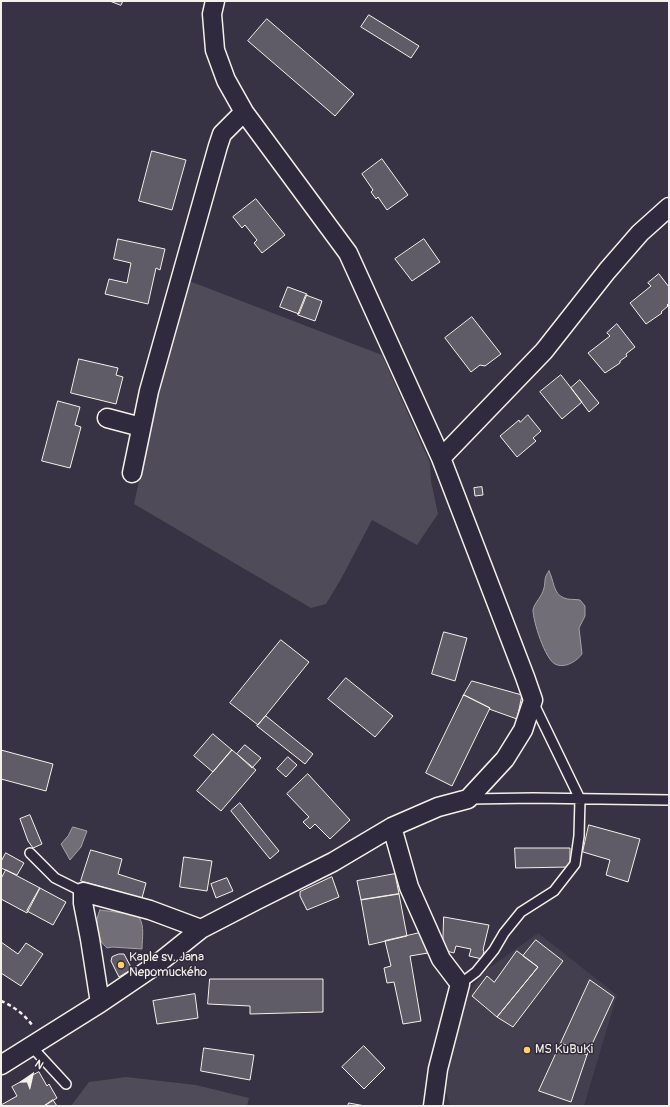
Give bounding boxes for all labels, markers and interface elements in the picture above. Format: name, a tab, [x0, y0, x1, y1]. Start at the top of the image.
place label: Kaple sv. Jana Nepomuckého	[129, 950, 207, 981]
marker: Kaple sv. Jana Nepomuckého	[116, 960, 126, 970]
place label: MS KuBuKi	[535, 1042, 593, 1058]
marker: MS KuBuKi	[522, 1045, 532, 1055]
north arrow	[12, 1055, 52, 1095]
text: N	[32, 1057, 46, 1072]

